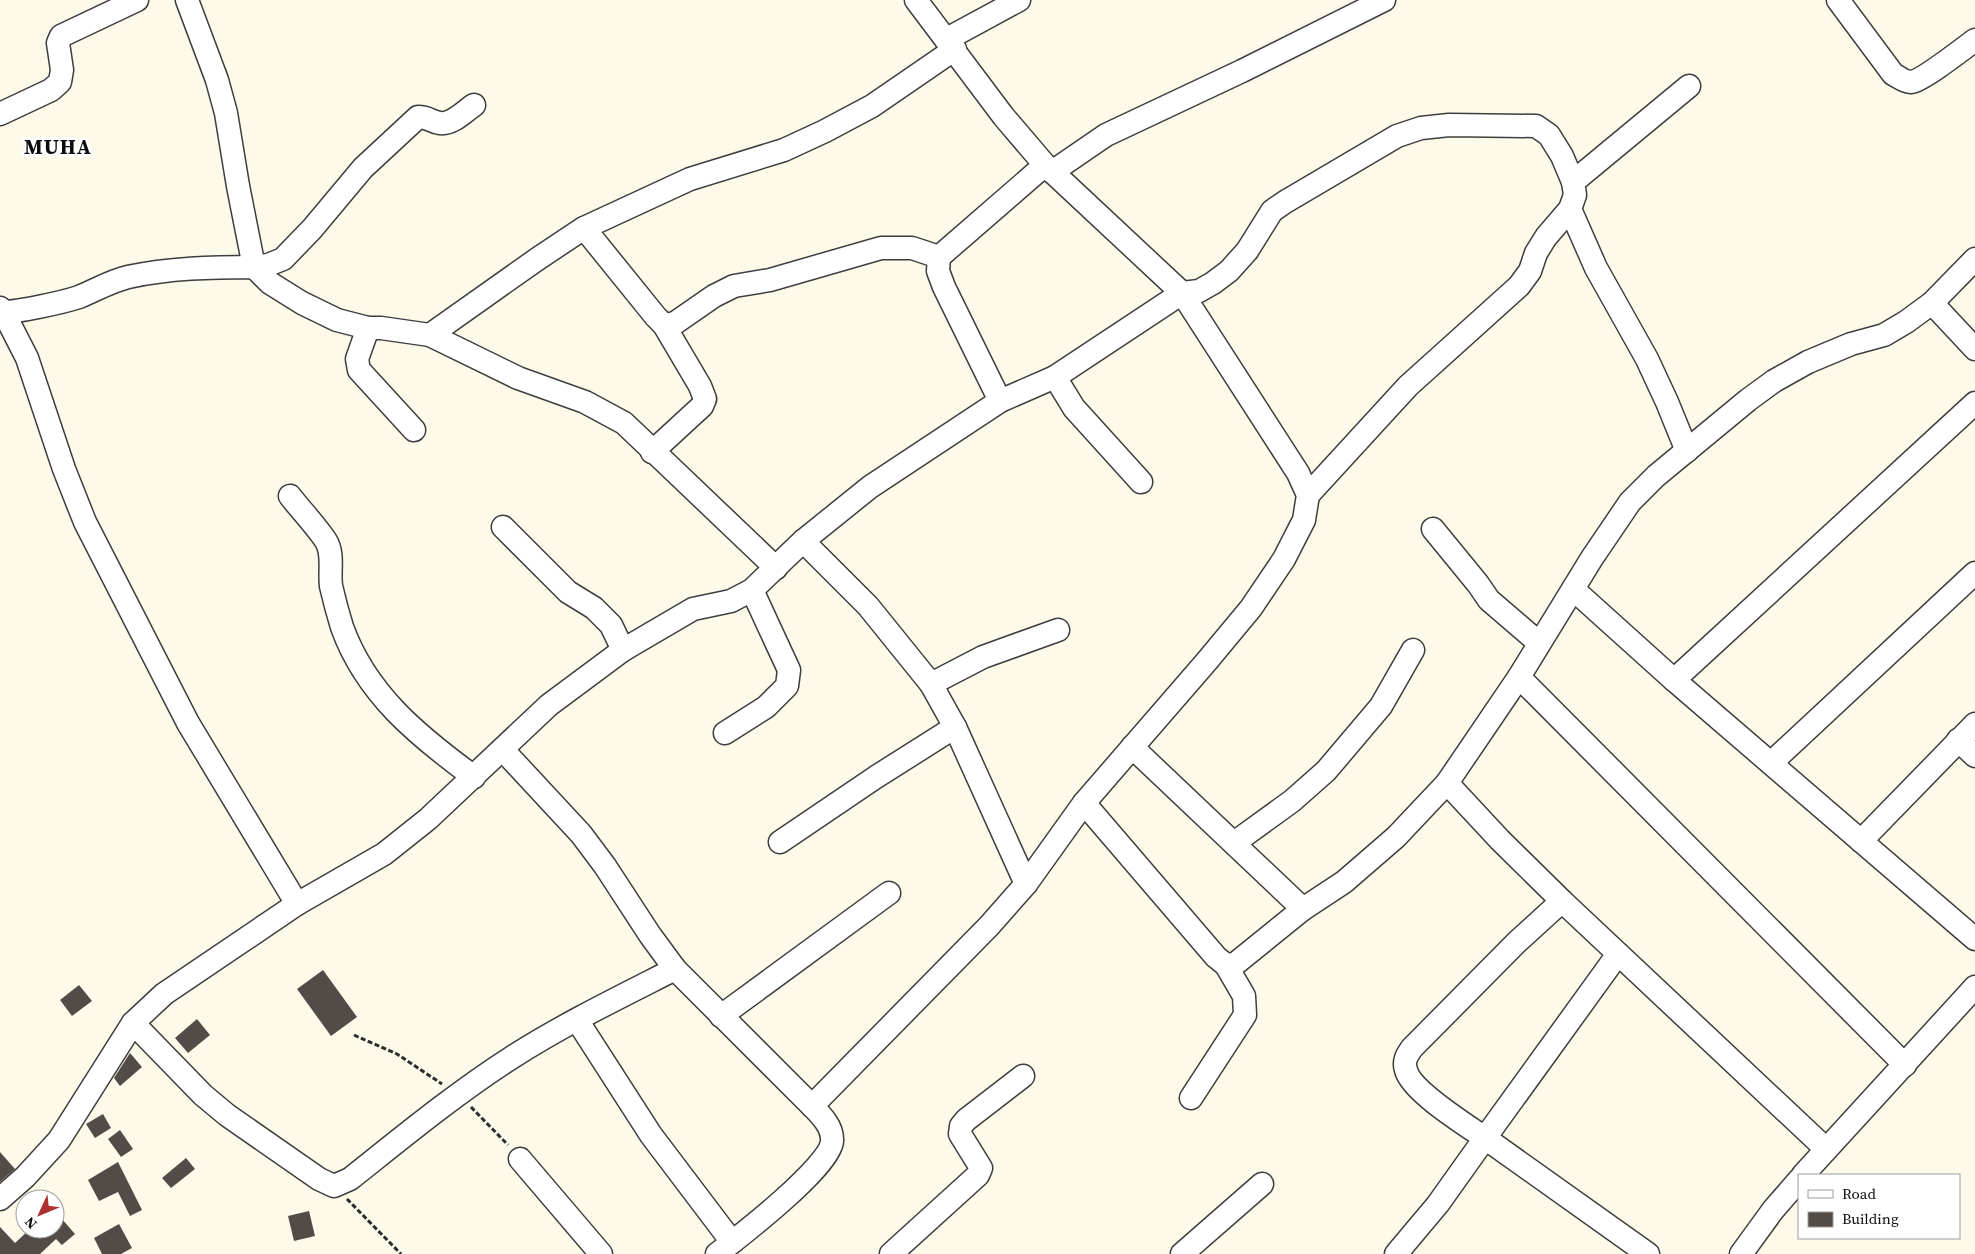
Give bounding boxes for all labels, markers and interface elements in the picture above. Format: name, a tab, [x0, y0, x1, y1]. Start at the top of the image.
district label: MUHA	[24, 132, 92, 161]
legend	[1798, 1174, 1960, 1239]
text: Road	[1842, 1183, 1876, 1204]
north arrow	[15, 1189, 65, 1239]
text: Building	[1842, 1208, 1899, 1229]
text: N	[20, 1212, 41, 1234]

